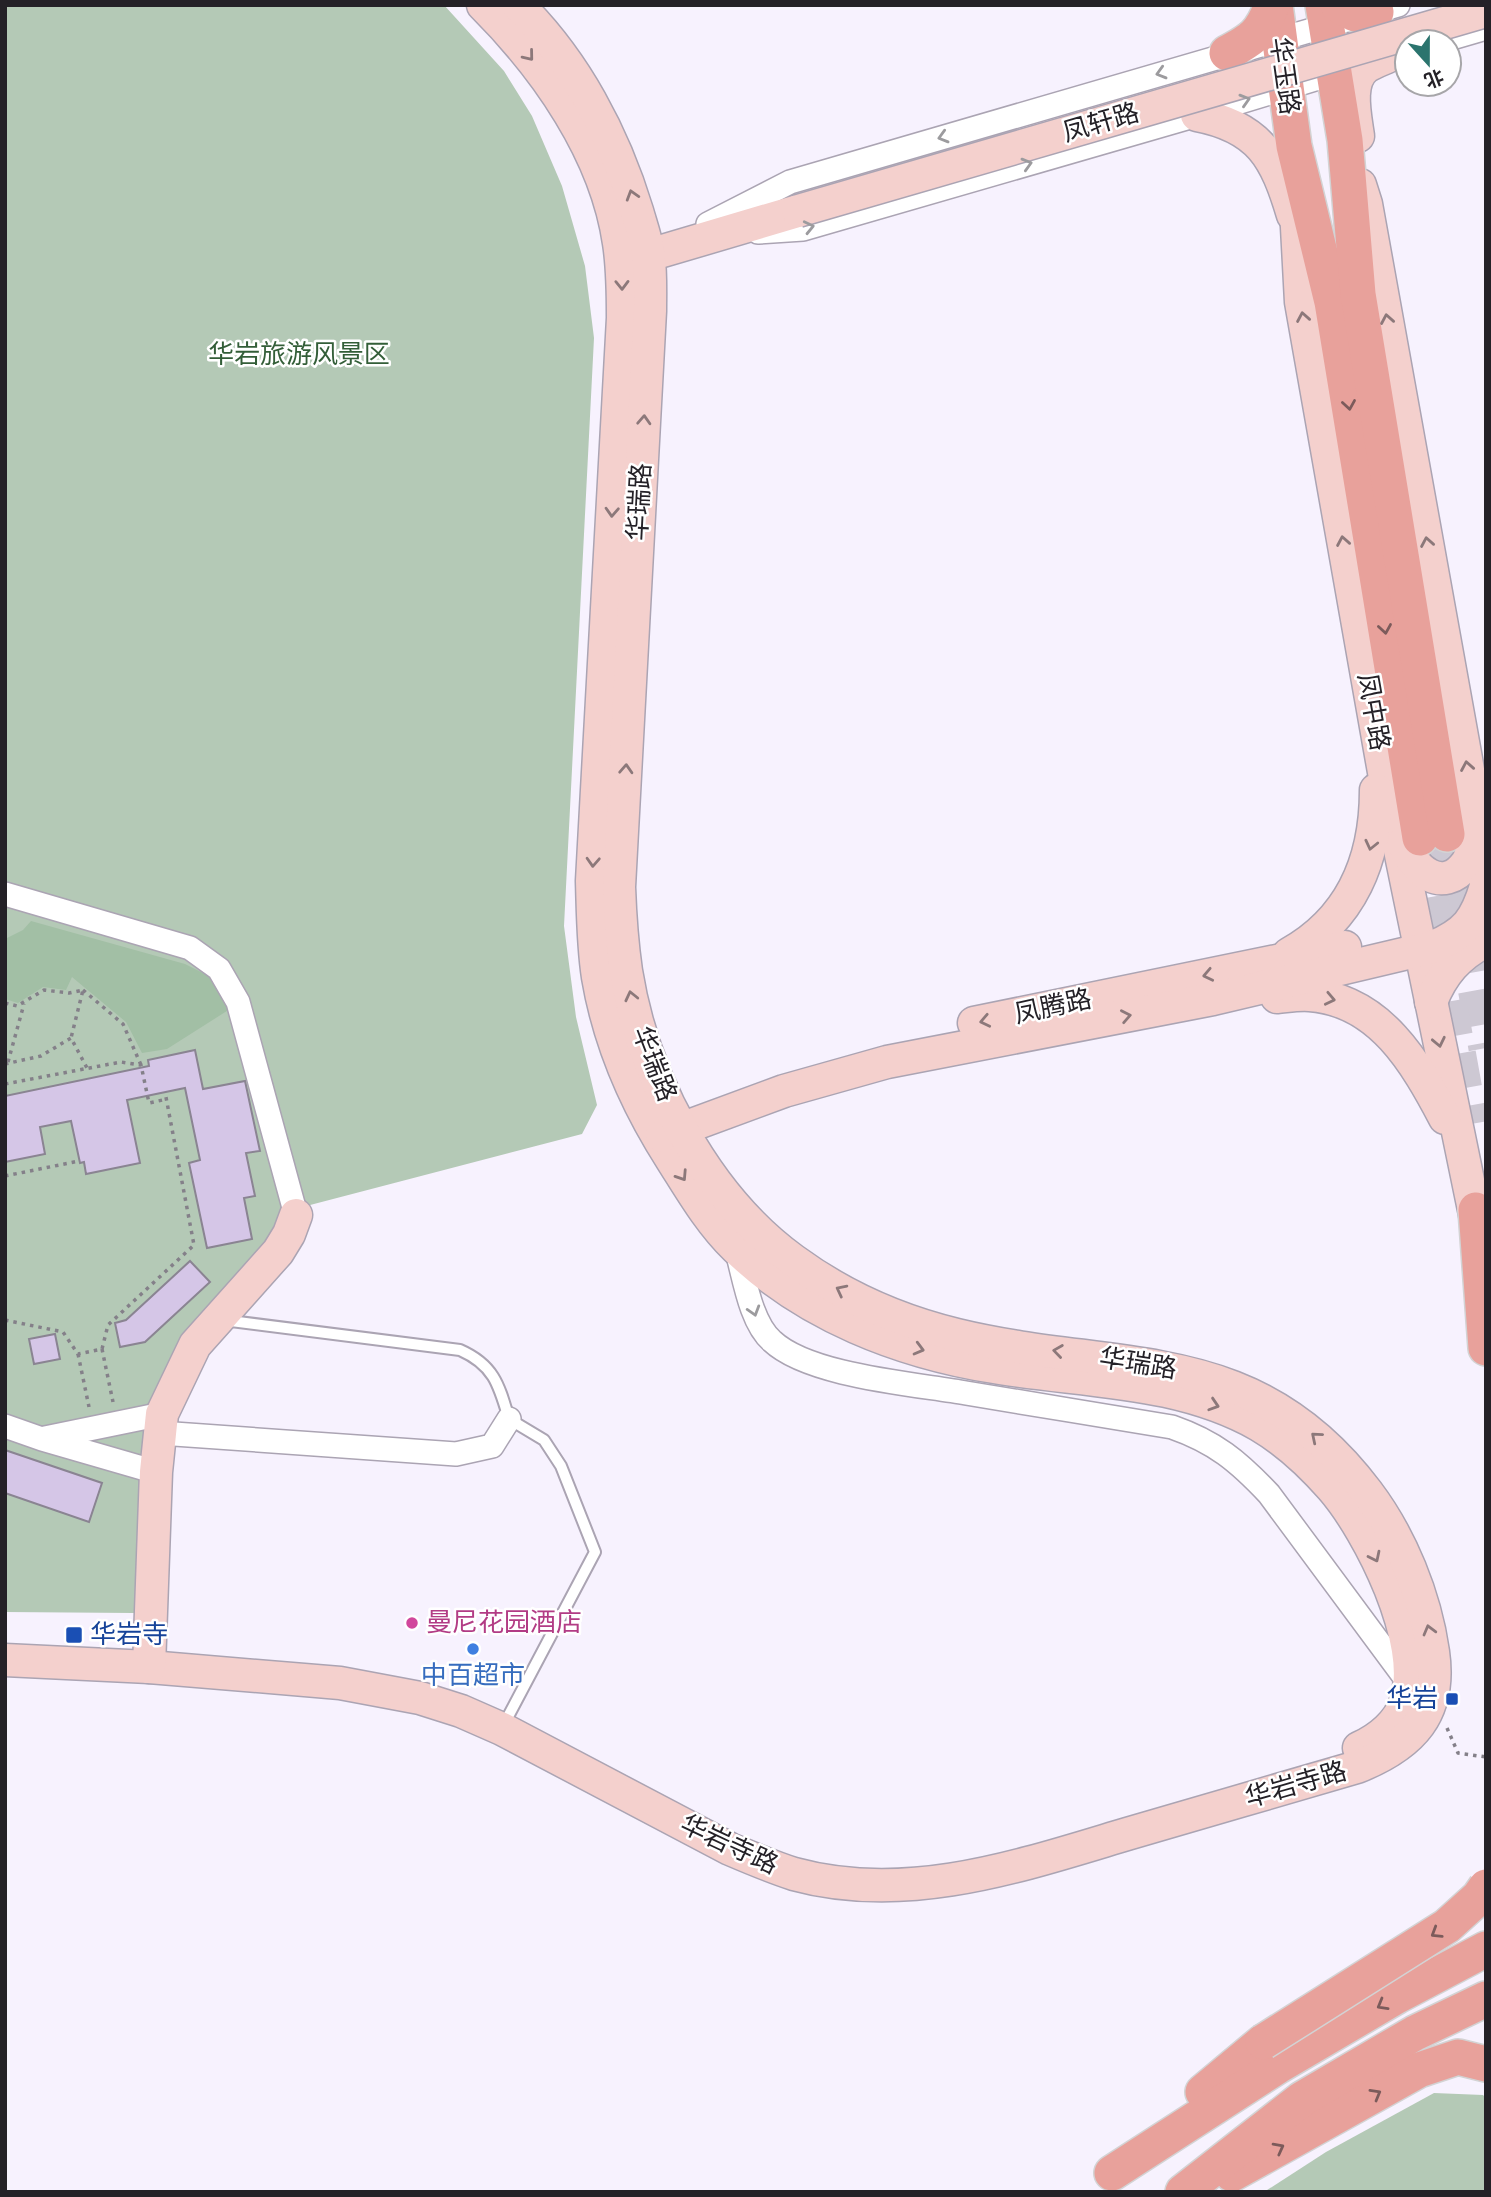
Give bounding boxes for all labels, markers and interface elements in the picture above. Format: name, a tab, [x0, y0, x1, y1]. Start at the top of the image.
north arrow	[1393, 28, 1463, 98]
street label: 华玉路	[1263, 35, 1305, 117]
one-way arrow	[521, 47, 533, 60]
text: 北	[1421, 63, 1447, 93]
one-way arrow	[1156, 64, 1168, 79]
one-way arrow	[1239, 94, 1251, 109]
street label: 凤轩路	[1059, 97, 1143, 149]
one-way arrow	[937, 129, 949, 143]
one-way arrow	[1021, 158, 1033, 173]
one-way arrow	[625, 189, 640, 201]
one-way arrow	[802, 221, 814, 235]
one-way arrow	[615, 280, 630, 291]
one-way arrow	[1296, 311, 1311, 323]
one-way arrow	[1380, 313, 1395, 325]
park label: 华岩旅游风景区	[208, 339, 390, 371]
one-way arrow	[1341, 399, 1356, 411]
one-way arrow	[637, 414, 652, 425]
street label: 华瑞路	[622, 462, 658, 542]
one-way arrow	[605, 507, 620, 518]
one-way arrow	[1336, 535, 1351, 547]
one-way arrow	[1420, 537, 1435, 548]
one-way arrow	[1377, 623, 1392, 635]
street label: 凤中路	[1350, 671, 1396, 753]
one-way arrow	[1460, 760, 1475, 772]
one-way arrow	[618, 763, 633, 774]
one-way arrow	[1364, 839, 1379, 851]
one-way arrow	[586, 856, 601, 867]
one-way arrow	[1202, 967, 1214, 982]
street label: 凤腾路	[1012, 983, 1094, 1031]
one-way arrow	[625, 990, 640, 1002]
one-way arrow	[1324, 991, 1336, 1006]
one-way arrow	[1120, 1009, 1132, 1024]
one-way arrow	[979, 1013, 991, 1028]
street label: 华瑞路	[625, 1022, 683, 1106]
one-way arrow	[1431, 1036, 1446, 1048]
one-way arrow	[674, 1168, 686, 1181]
one-way arrow	[836, 1285, 848, 1299]
one-way arrow	[746, 1304, 761, 1316]
one-way arrow	[913, 1341, 925, 1355]
street label: 华瑞路	[1097, 1342, 1179, 1386]
one-way arrow	[1052, 1344, 1064, 1359]
one-way arrow	[1208, 1396, 1220, 1411]
one-way arrow	[1311, 1433, 1324, 1445]
one-way arrow	[1367, 1550, 1381, 1562]
place label: 曼尼花园酒店	[426, 1607, 582, 1639]
marker: 曼尼花园酒店	[404, 1615, 420, 1631]
place label: 华岩寺	[90, 1619, 168, 1651]
one-way arrow	[1422, 1624, 1437, 1636]
marker: 华岩寺	[64, 1625, 84, 1645]
marker: 中百超市	[465, 1641, 481, 1657]
place label: 中百超市	[421, 1660, 525, 1692]
place label: 华岩	[1386, 1683, 1438, 1715]
marker: 华岩	[1444, 1691, 1460, 1707]
street label: 华岩寺路	[1242, 1755, 1350, 1815]
street label: 华岩寺路	[675, 1809, 783, 1881]
one-way arrow	[1431, 1925, 1444, 1938]
one-way arrow	[1377, 1997, 1390, 2010]
one-way arrow	[1369, 2089, 1382, 2102]
one-way arrow	[1272, 2143, 1285, 2157]

